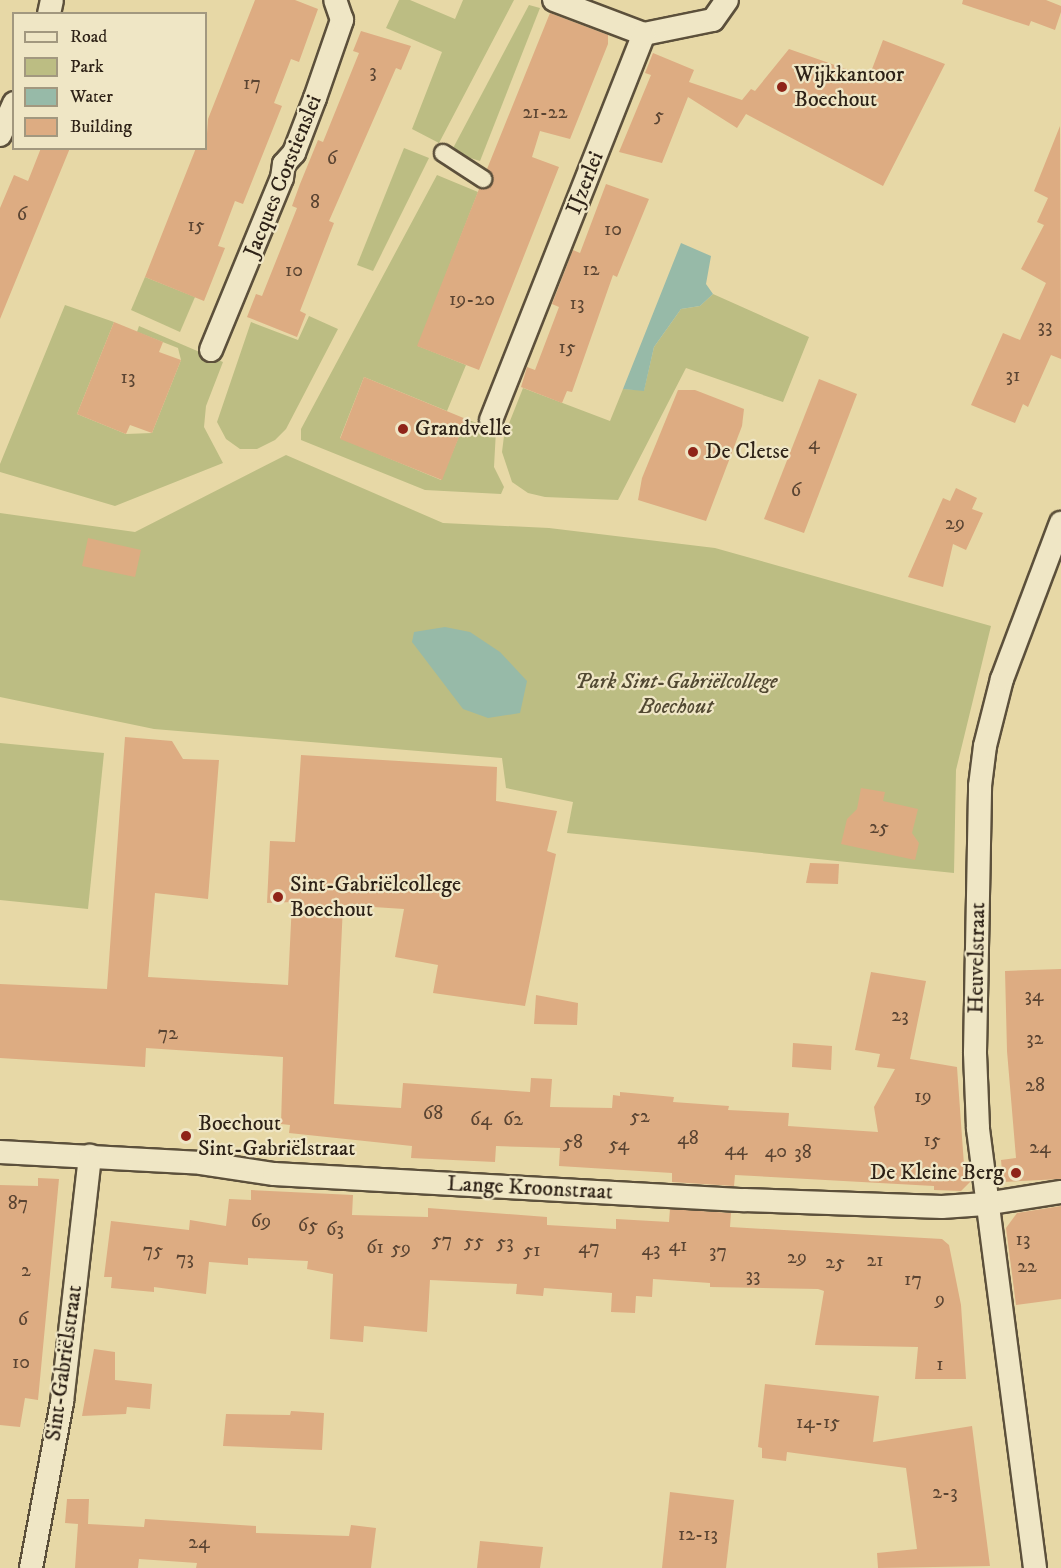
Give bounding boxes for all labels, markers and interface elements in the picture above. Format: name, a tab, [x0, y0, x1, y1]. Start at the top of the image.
legend	[12, 12, 207, 150]
text: Road	[70, 26, 107, 48]
text: Park	[70, 56, 104, 78]
house number: 3	[369, 59, 377, 83]
place label: Wijkkantoor Boechout	[794, 61, 904, 112]
house number: 17	[243, 71, 261, 95]
marker: Wijkkantoor Boechout	[775, 80, 789, 94]
text: Water	[70, 86, 113, 108]
street label: Jacques Corstienslei	[238, 91, 328, 261]
house number: 21-22	[523, 100, 567, 124]
house number: 5	[654, 103, 664, 127]
text: Building	[70, 116, 132, 138]
house number: 6	[327, 146, 337, 170]
street label: IJzerlei	[561, 148, 609, 218]
house number: 8	[310, 190, 320, 214]
house number: 6	[17, 202, 27, 226]
house number: 15	[187, 213, 205, 237]
house number: 10	[604, 217, 622, 241]
house number: 12	[582, 257, 600, 281]
house number: 10	[285, 258, 303, 282]
house number: 19-20	[449, 287, 495, 311]
house number: 13	[570, 291, 584, 315]
house number: 33	[1038, 314, 1052, 338]
house number: 15	[558, 335, 576, 359]
house number: 31	[1006, 363, 1020, 387]
house number: 13	[121, 365, 135, 389]
place label: Grandvelle	[415, 416, 511, 442]
marker: Grandvelle	[396, 422, 410, 436]
house number: 4	[808, 431, 820, 455]
place label: De Cletse	[705, 439, 789, 465]
marker: De Cletse	[686, 445, 700, 459]
house number: 6	[791, 478, 801, 502]
house number: 29	[945, 511, 965, 535]
park label: Park Sint-Gabriëlcollege Boechout	[575, 668, 777, 720]
house number: 25	[869, 815, 889, 839]
place label: Sint-Gabriëlcollege Boechout	[290, 871, 461, 922]
marker: Sint-Gabriëlcollege Boechout	[271, 890, 285, 904]
street label: Heuvelstraat	[963, 902, 991, 1014]
house number: 34	[1025, 983, 1043, 1007]
house number: 23	[891, 1003, 909, 1027]
house number: 72	[158, 1021, 178, 1045]
house number: 32	[1026, 1026, 1044, 1050]
house number: 28	[1025, 1073, 1045, 1097]
house number: 19	[914, 1084, 932, 1108]
house number: 68	[423, 1101, 443, 1125]
house number: 52	[630, 1104, 650, 1128]
house number: 64	[470, 1107, 492, 1131]
house number: 62	[503, 1107, 523, 1131]
place label: Boechout Sint-Gabriëlstraat	[198, 1110, 355, 1162]
house number: 48	[677, 1126, 699, 1150]
house number: 15	[923, 1128, 941, 1152]
marker: Boechout Sint-Gabriëlstraat	[179, 1129, 193, 1143]
house number: 58	[563, 1130, 583, 1154]
house number: 54	[609, 1132, 629, 1156]
house number: 24	[1029, 1135, 1051, 1159]
house number: 44	[724, 1137, 748, 1161]
house number: 40	[765, 1139, 787, 1163]
house number: 38	[794, 1140, 812, 1164]
place label: De Kleine Berg	[870, 1160, 1004, 1186]
marker: De Kleine Berg	[1009, 1166, 1023, 1180]
street label: Lange Kroonstraat	[446, 1170, 614, 1206]
house number: 87	[8, 1191, 28, 1215]
house number: 69	[251, 1209, 271, 1233]
house number: 65	[298, 1213, 318, 1237]
house number: 63	[326, 1217, 344, 1241]
house number: 13	[1016, 1227, 1030, 1251]
house number: 57	[432, 1228, 452, 1252]
house number: 55	[464, 1229, 484, 1253]
house number: 53	[496, 1230, 514, 1254]
house number: 41	[669, 1233, 687, 1257]
house number: 61	[366, 1235, 384, 1259]
house number: 47	[578, 1235, 600, 1259]
house number: 59	[391, 1236, 411, 1260]
house number: 43	[642, 1237, 660, 1261]
house number: 75	[143, 1238, 163, 1262]
house number: 51	[523, 1238, 541, 1262]
house number: 37	[709, 1239, 727, 1263]
house number: 29	[787, 1245, 807, 1269]
house number: 73	[176, 1246, 194, 1270]
house number: 21	[866, 1248, 884, 1272]
house number: 25	[825, 1250, 845, 1274]
house number: 22	[1017, 1254, 1037, 1278]
house number: 2	[21, 1258, 31, 1282]
house number: 33	[746, 1263, 760, 1287]
house number: 17	[904, 1267, 922, 1291]
street label: Sint-Gabriëlstraat	[40, 1283, 88, 1443]
house number: 9	[935, 1287, 945, 1311]
house number: 6	[18, 1307, 28, 1331]
house number: 10	[12, 1350, 30, 1374]
house number: 1	[936, 1352, 944, 1376]
house number: 14-15	[796, 1410, 840, 1434]
house number: 2-3	[932, 1480, 958, 1504]
house number: 12-13	[678, 1522, 718, 1546]
house number: 24	[188, 1530, 210, 1554]

